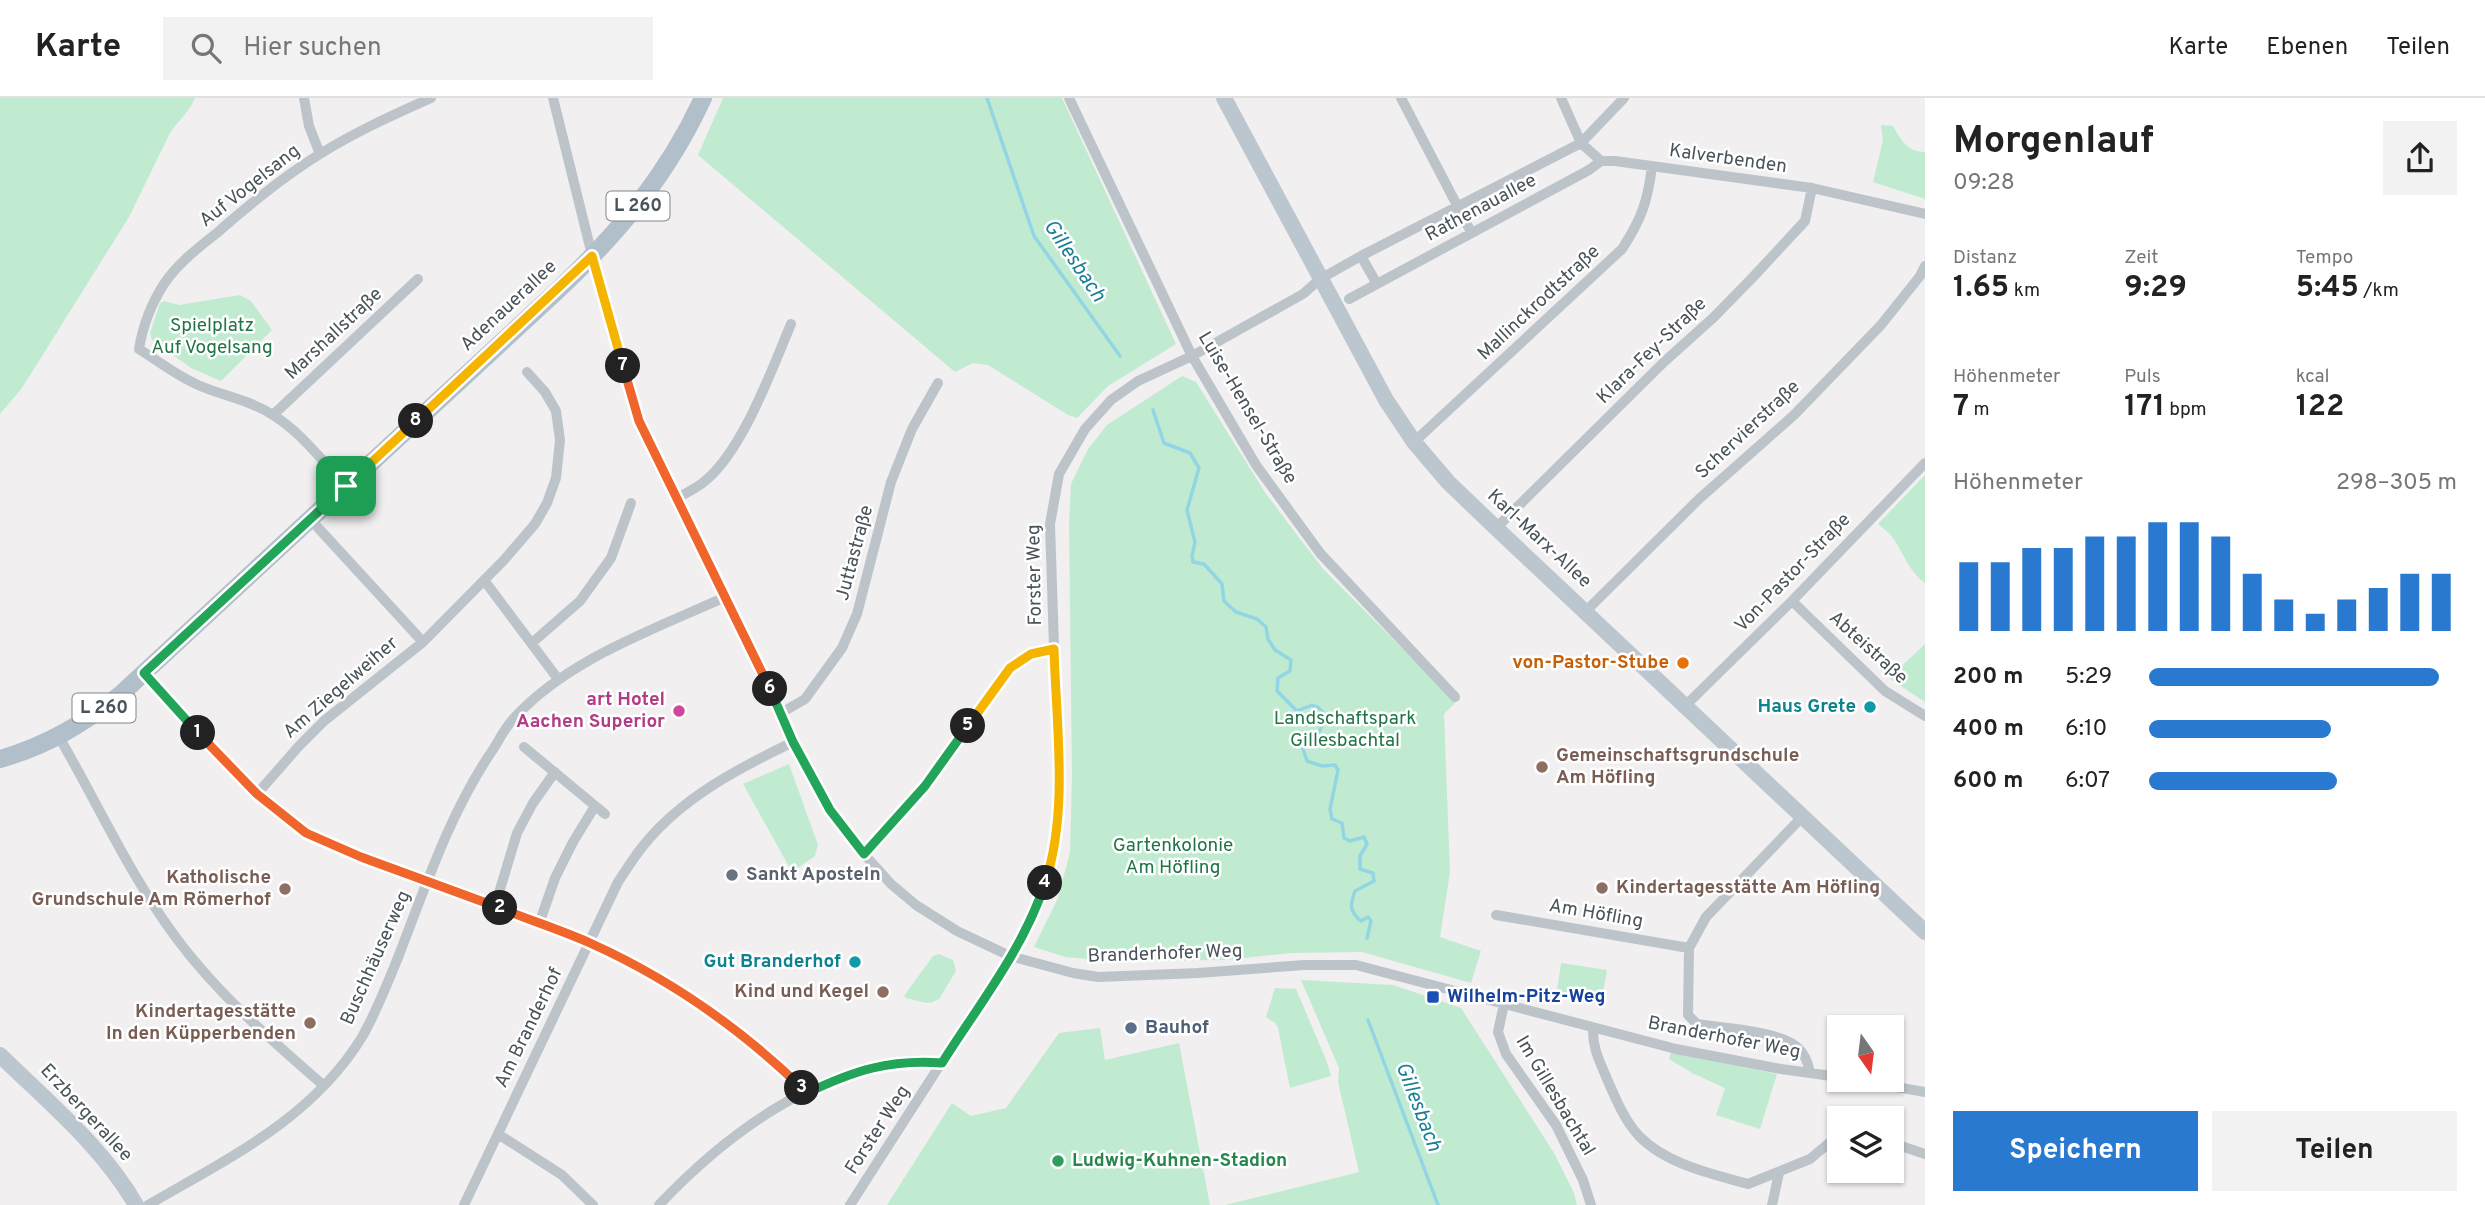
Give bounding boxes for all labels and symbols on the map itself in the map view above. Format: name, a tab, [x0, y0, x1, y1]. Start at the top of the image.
street label: Auf Vogelsang	[195, 139, 305, 233]
street label: Kalverbenden	[1668, 139, 1788, 179]
street label: Rathenauallee	[1421, 169, 1541, 247]
road number: L 260	[606, 192, 670, 220]
water label: Gillesbach	[1037, 215, 1112, 308]
street label: Mallinckrodtstraße	[1473, 240, 1605, 366]
street label: Adenauerallee	[456, 255, 562, 357]
street label: Marshallstraße	[280, 283, 388, 385]
street label: Klara-Fey-Straße	[1592, 292, 1712, 410]
park label: Spielplatz Auf Vogelsang	[151, 314, 273, 360]
street label: Luise-Hensel-Straße	[1192, 327, 1302, 489]
pin: 7	[606, 348, 640, 384]
street label: Schervierstraße	[1691, 375, 1805, 485]
pin: 8	[398, 404, 434, 438]
pin	[316, 456, 376, 516]
street label: Karl-Marx-Allee	[1482, 484, 1596, 594]
street label: Juttastraße	[831, 503, 879, 603]
street label: Von-Pastor-Straße	[1730, 508, 1856, 638]
street label: Forster Weg	[1022, 524, 1048, 626]
street label: Abteistraße	[1823, 606, 1913, 690]
street label: Am Ziegelweiher	[279, 631, 404, 744]
place label: von-Pastor-Stube	[1512, 651, 1669, 675]
marker: von-Pastor-Stube	[1675, 655, 1691, 671]
pin: 6	[752, 672, 788, 706]
place label: art Hotel Aachen Superior	[516, 688, 665, 734]
road number: L 260	[72, 694, 136, 722]
place label: Haus Grete	[1758, 695, 1856, 719]
marker: Haus Grete	[1862, 699, 1878, 715]
marker: art Hotel Aachen Superior	[671, 703, 687, 719]
park label: Landschaftspark Gillesbachtal	[1274, 707, 1416, 753]
pin: 5	[950, 708, 986, 744]
pin: 1	[180, 716, 216, 750]
place label: Gemeinschaftsgrundschule Am Höfling	[1556, 744, 1799, 790]
marker: Gemeinschaftsgrundschule Am Höfling	[1534, 759, 1550, 775]
park label: Gartenkolonie Am Höfling	[1113, 834, 1233, 880]
place label: Sankt Aposteln	[746, 863, 881, 887]
place label: Katholische Grundschule Am Römerhof	[32, 866, 271, 912]
pin: 4	[1028, 866, 1062, 900]
marker: Sankt Aposteln	[724, 867, 740, 883]
place label: Kindertagesstätte Am Höfling	[1616, 876, 1880, 900]
marker: Kindertagesstätte Am Höfling	[1594, 880, 1610, 896]
marker: Katholische Grundschule Am Römerhof	[277, 881, 293, 897]
street label: Buschhäuserweg	[336, 887, 416, 1029]
pin: 2	[482, 890, 518, 926]
street label: Am Höfling	[1547, 894, 1645, 934]
street label: Branderhofer Weg	[1087, 939, 1243, 969]
place label: Gut Branderhof	[704, 950, 841, 974]
marker: Gut Branderhof	[847, 954, 863, 970]
street label: Am Branderhof	[490, 964, 569, 1092]
place label: Kind und Kegel	[734, 980, 869, 1004]
marker: Kind und Kegel	[875, 984, 891, 1000]
place label: Wilhelm-Pitz-Weg	[1447, 985, 1606, 1009]
marker: Wilhelm-Pitz-Weg	[1425, 989, 1441, 1005]
place label: Kindertagesstätte In den Küpperbenden	[106, 1000, 296, 1046]
street label: Branderhofer Weg	[1646, 1011, 1802, 1065]
marker: Kindertagesstätte In den Küpperbenden	[302, 1015, 318, 1031]
north arrow	[1827, 1015, 1904, 1092]
place label: Bauhof	[1145, 1016, 1209, 1040]
marker: Bauhof	[1123, 1020, 1139, 1036]
street label: Im Gillesbachtal	[1510, 1032, 1600, 1160]
water label: Gillesbach	[1389, 1058, 1448, 1156]
street label: Erzbergerallee	[35, 1059, 137, 1167]
pin: 3	[784, 1070, 820, 1105]
street label: Forster Weg	[840, 1081, 916, 1179]
place label: Ludwig-Kuhnen-Stadion	[1072, 1149, 1287, 1173]
marker: Ludwig-Kuhnen-Stadion	[1050, 1153, 1066, 1169]

